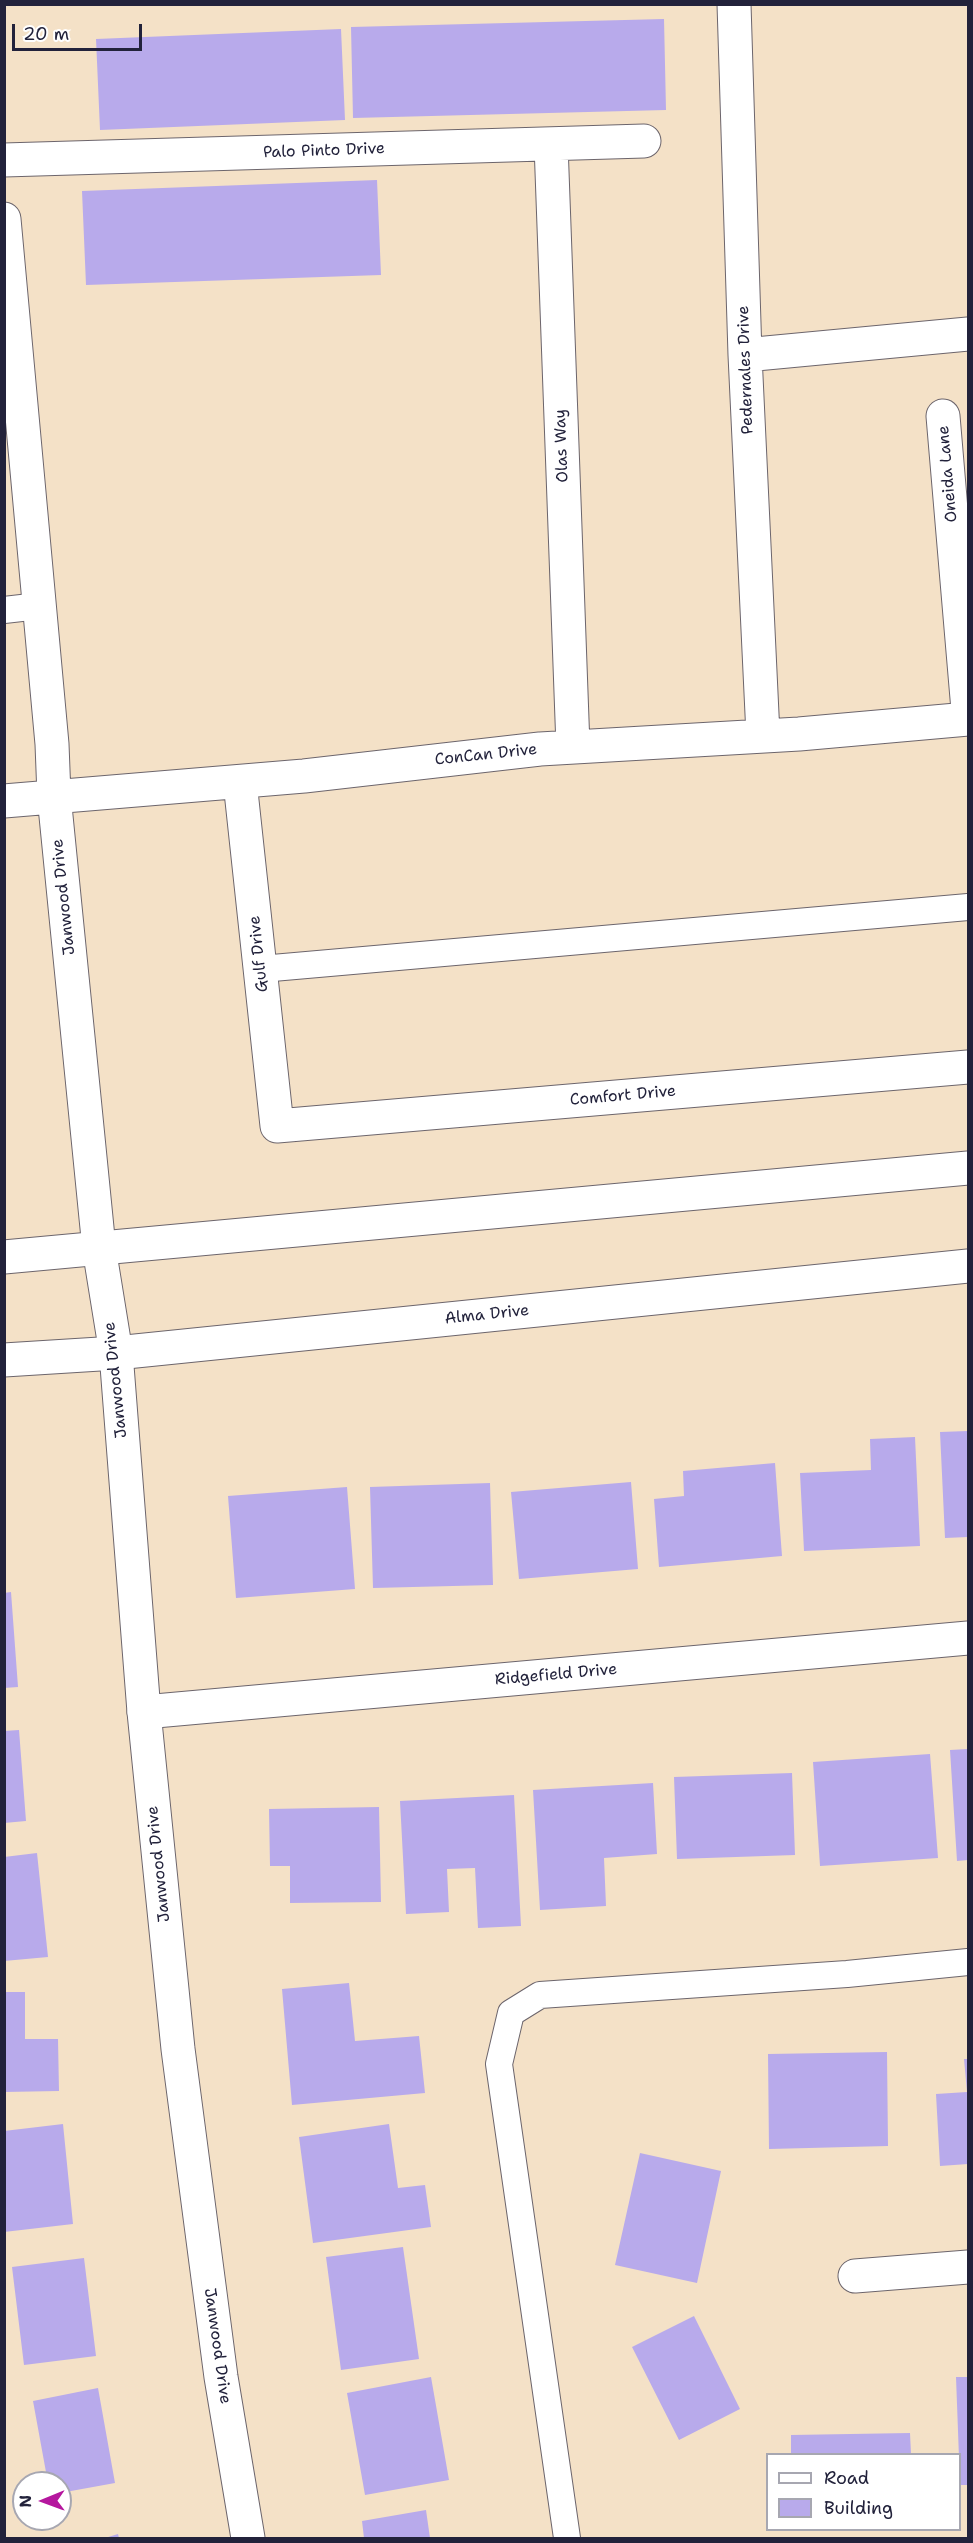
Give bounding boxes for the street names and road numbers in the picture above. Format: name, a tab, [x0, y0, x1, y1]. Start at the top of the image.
street label: Palo Pinto Drive	[263, 139, 385, 163]
street label: Pedernales Drive	[734, 305, 758, 435]
street label: Olas Way	[551, 409, 573, 483]
street label: Oneida Lane	[934, 425, 962, 523]
street label: ConCan Drive	[434, 740, 538, 770]
street label: Janwood Drive	[48, 838, 80, 956]
street label: Gulf Drive	[245, 915, 273, 993]
street label: Comfort Drive	[569, 1082, 677, 1110]
street label: Alma Drive	[444, 1301, 530, 1329]
street label: Janwood Drive	[100, 1321, 132, 1439]
street label: Ridgefield Drive	[494, 1660, 618, 1690]
street label: Janwood Drive	[143, 1805, 175, 1923]
street label: Janwood Drive	[199, 2287, 235, 2405]

